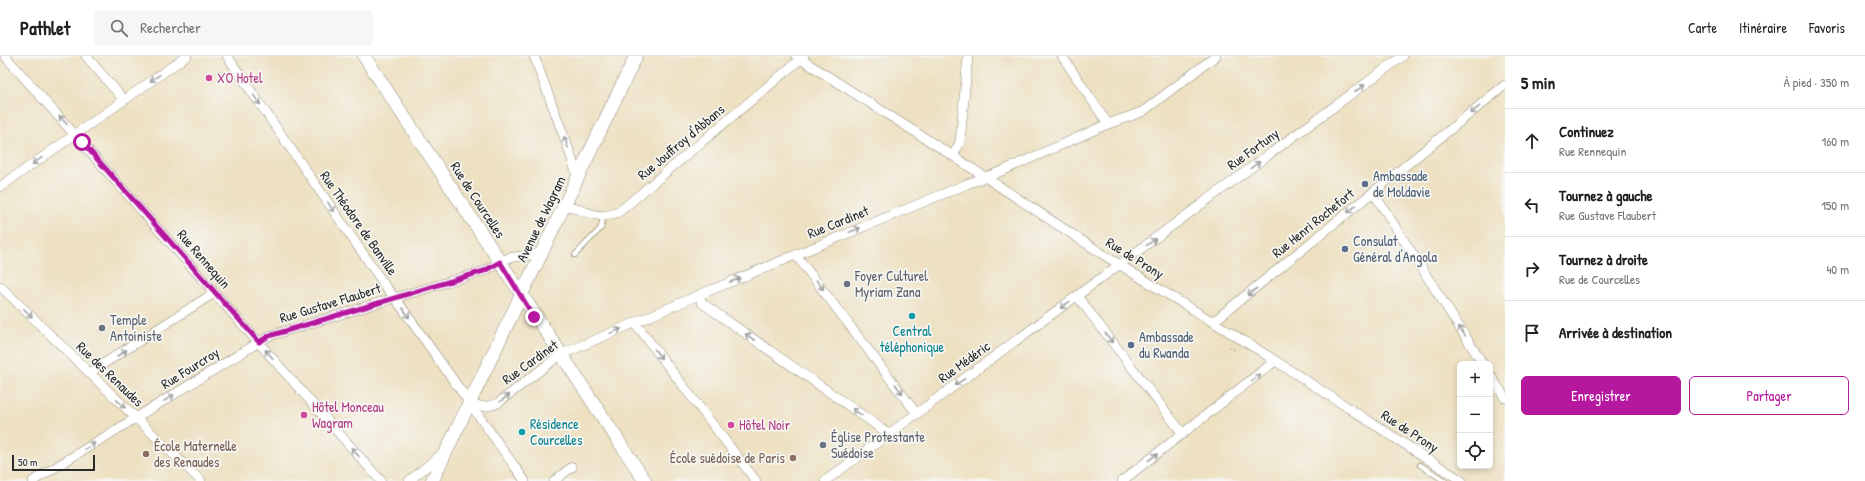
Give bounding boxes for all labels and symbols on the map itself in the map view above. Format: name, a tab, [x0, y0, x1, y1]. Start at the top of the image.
place label: XO Hotel	[217, 68, 263, 87]
marker: XO Hotel	[204, 73, 214, 83]
one-way arrow	[150, 74, 161, 83]
one-way arrow	[1354, 84, 1365, 92]
one-way arrow	[253, 94, 261, 105]
street label: Rue Jouffroy d'Abbans	[633, 100, 729, 184]
one-way arrow	[1469, 105, 1480, 114]
one-way arrow	[58, 115, 67, 125]
street label: Rue Fortuny	[1223, 123, 1283, 175]
route start	[73, 133, 91, 151]
one-way arrow	[562, 135, 569, 148]
one-way arrow	[32, 157, 43, 165]
street label: Rue de Courcelles	[447, 158, 510, 242]
one-way arrow	[1250, 161, 1261, 169]
place label: Ambassade de Moldavie	[1373, 166, 1431, 201]
street label: Rue Théodore de Banville	[316, 167, 403, 279]
street label: Avenue de Wagram	[511, 172, 571, 266]
marker: Ambassade de Moldavie	[1360, 179, 1370, 189]
street label: Rue Henri Rochefort	[1268, 183, 1358, 262]
one-way arrow	[327, 201, 335, 212]
street label: Rue Cardinet	[804, 201, 871, 242]
one-way arrow	[1347, 205, 1358, 214]
street label: Rue Rennequin	[173, 225, 235, 293]
one-way arrow	[849, 226, 861, 234]
place label: Consulat Général d'Angola	[1353, 231, 1438, 267]
street label: Rue de Prony	[1102, 232, 1168, 284]
one-way arrow	[1145, 238, 1156, 246]
marker: Consulat Général d'Angola	[1340, 244, 1350, 254]
place label: Foyer Culturel Myriam Zana	[854, 266, 928, 302]
one-way arrow	[729, 275, 741, 283]
street label: Rue Gustave Flaubert	[277, 278, 383, 327]
marker: Foyer Culturel Myriam Zana	[842, 279, 852, 289]
one-way arrow	[816, 280, 824, 291]
one-way arrow	[1246, 287, 1257, 296]
one-way arrow	[1060, 301, 1071, 309]
one-way arrow	[402, 307, 410, 318]
one-way arrow	[23, 308, 33, 318]
route end	[525, 308, 543, 326]
place label: Temple Antoiniste	[110, 310, 162, 345]
marker: Central téléphonique	[907, 311, 917, 321]
place label: Central téléphonique	[880, 321, 945, 357]
marker: Temple Antoiniste	[97, 323, 107, 333]
one-way arrow	[1458, 326, 1466, 337]
one-way arrow	[609, 327, 621, 334]
place label: Ambassade du Rwanda	[1139, 327, 1194, 362]
one-way arrow	[1105, 332, 1114, 343]
one-way arrow	[745, 333, 756, 341]
street label: Rue Cardinet	[498, 335, 562, 388]
street label: Rue Médéric	[934, 336, 994, 387]
street label: Rue des Renaudes	[73, 337, 148, 410]
marker: Ambassade du Rwanda	[1126, 340, 1136, 350]
street label: Rue Fourcroy	[157, 342, 223, 394]
one-way arrow	[654, 348, 663, 359]
one-way arrow	[116, 349, 127, 357]
one-way arrow	[265, 349, 274, 359]
one-way arrow	[1250, 373, 1261, 382]
one-way arrow	[955, 377, 966, 386]
one-way arrow	[894, 384, 903, 395]
one-way arrow	[163, 393, 175, 401]
one-way arrow	[500, 393, 511, 402]
place label: Hôtel Monceau Wagram	[312, 397, 384, 433]
one-way arrow	[116, 399, 126, 409]
street label: Rue de Prony	[1377, 405, 1443, 457]
one-way arrow	[852, 408, 863, 416]
marker: Hôtel Monceau Wagram	[299, 410, 309, 420]
place label: Résidence Courcelles	[530, 414, 582, 449]
place label: Hôtel Noir	[739, 415, 791, 434]
marker: Hôtel Noir	[726, 420, 736, 430]
marker: Résidence Courcelles	[517, 427, 527, 437]
place label: Église Protestante Suédoise	[831, 427, 925, 462]
place label: École Maternelle des Renaudes	[154, 436, 237, 471]
marker: Église Protestante Suédoise	[818, 440, 828, 450]
one-way arrow	[84, 441, 95, 450]
one-way arrow	[351, 447, 360, 457]
place label: École suédoise de Paris	[670, 448, 785, 467]
marker: École Maternelle des Renaudes	[141, 449, 151, 459]
scale bar	[12, 453, 95, 472]
marker: École suédoise de Paris	[788, 453, 798, 463]
one-way arrow	[1147, 453, 1158, 462]

